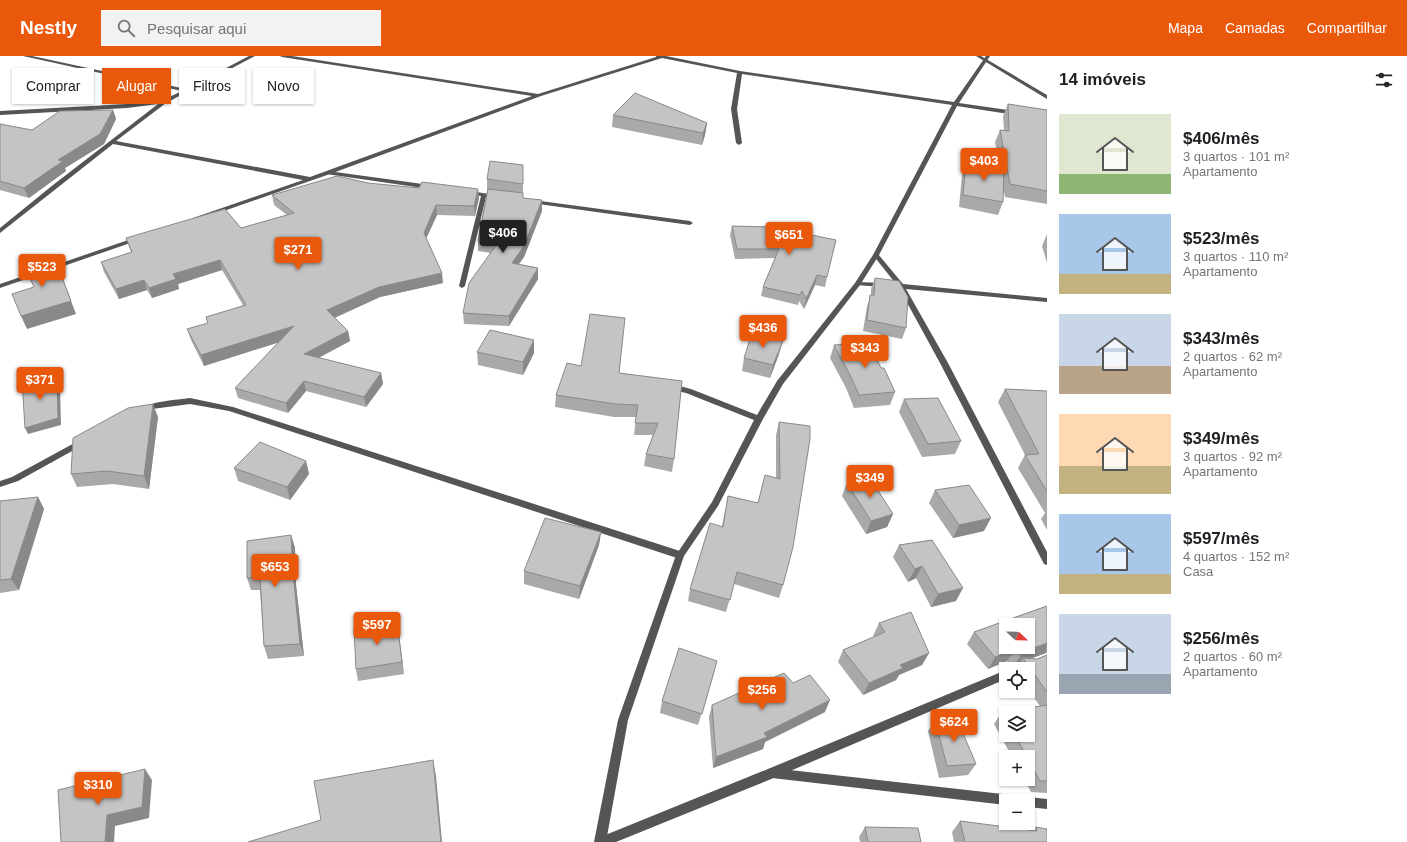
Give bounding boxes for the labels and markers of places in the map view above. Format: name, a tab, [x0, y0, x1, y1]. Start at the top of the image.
pin: $403	[960, 148, 1008, 182]
pin: $406	[479, 220, 527, 254]
pin: $651	[765, 222, 813, 256]
pin: $271	[274, 237, 322, 271]
pin: $523	[18, 254, 66, 288]
pin: $436	[739, 315, 787, 349]
pin: $343	[841, 335, 889, 369]
pin: $371	[16, 367, 64, 401]
pin: $349	[846, 465, 894, 499]
pin: $653	[251, 554, 299, 588]
pin: $597	[353, 612, 401, 646]
pin: $256	[738, 677, 786, 711]
pin: $624	[930, 709, 978, 743]
pin: $310	[74, 772, 122, 806]

